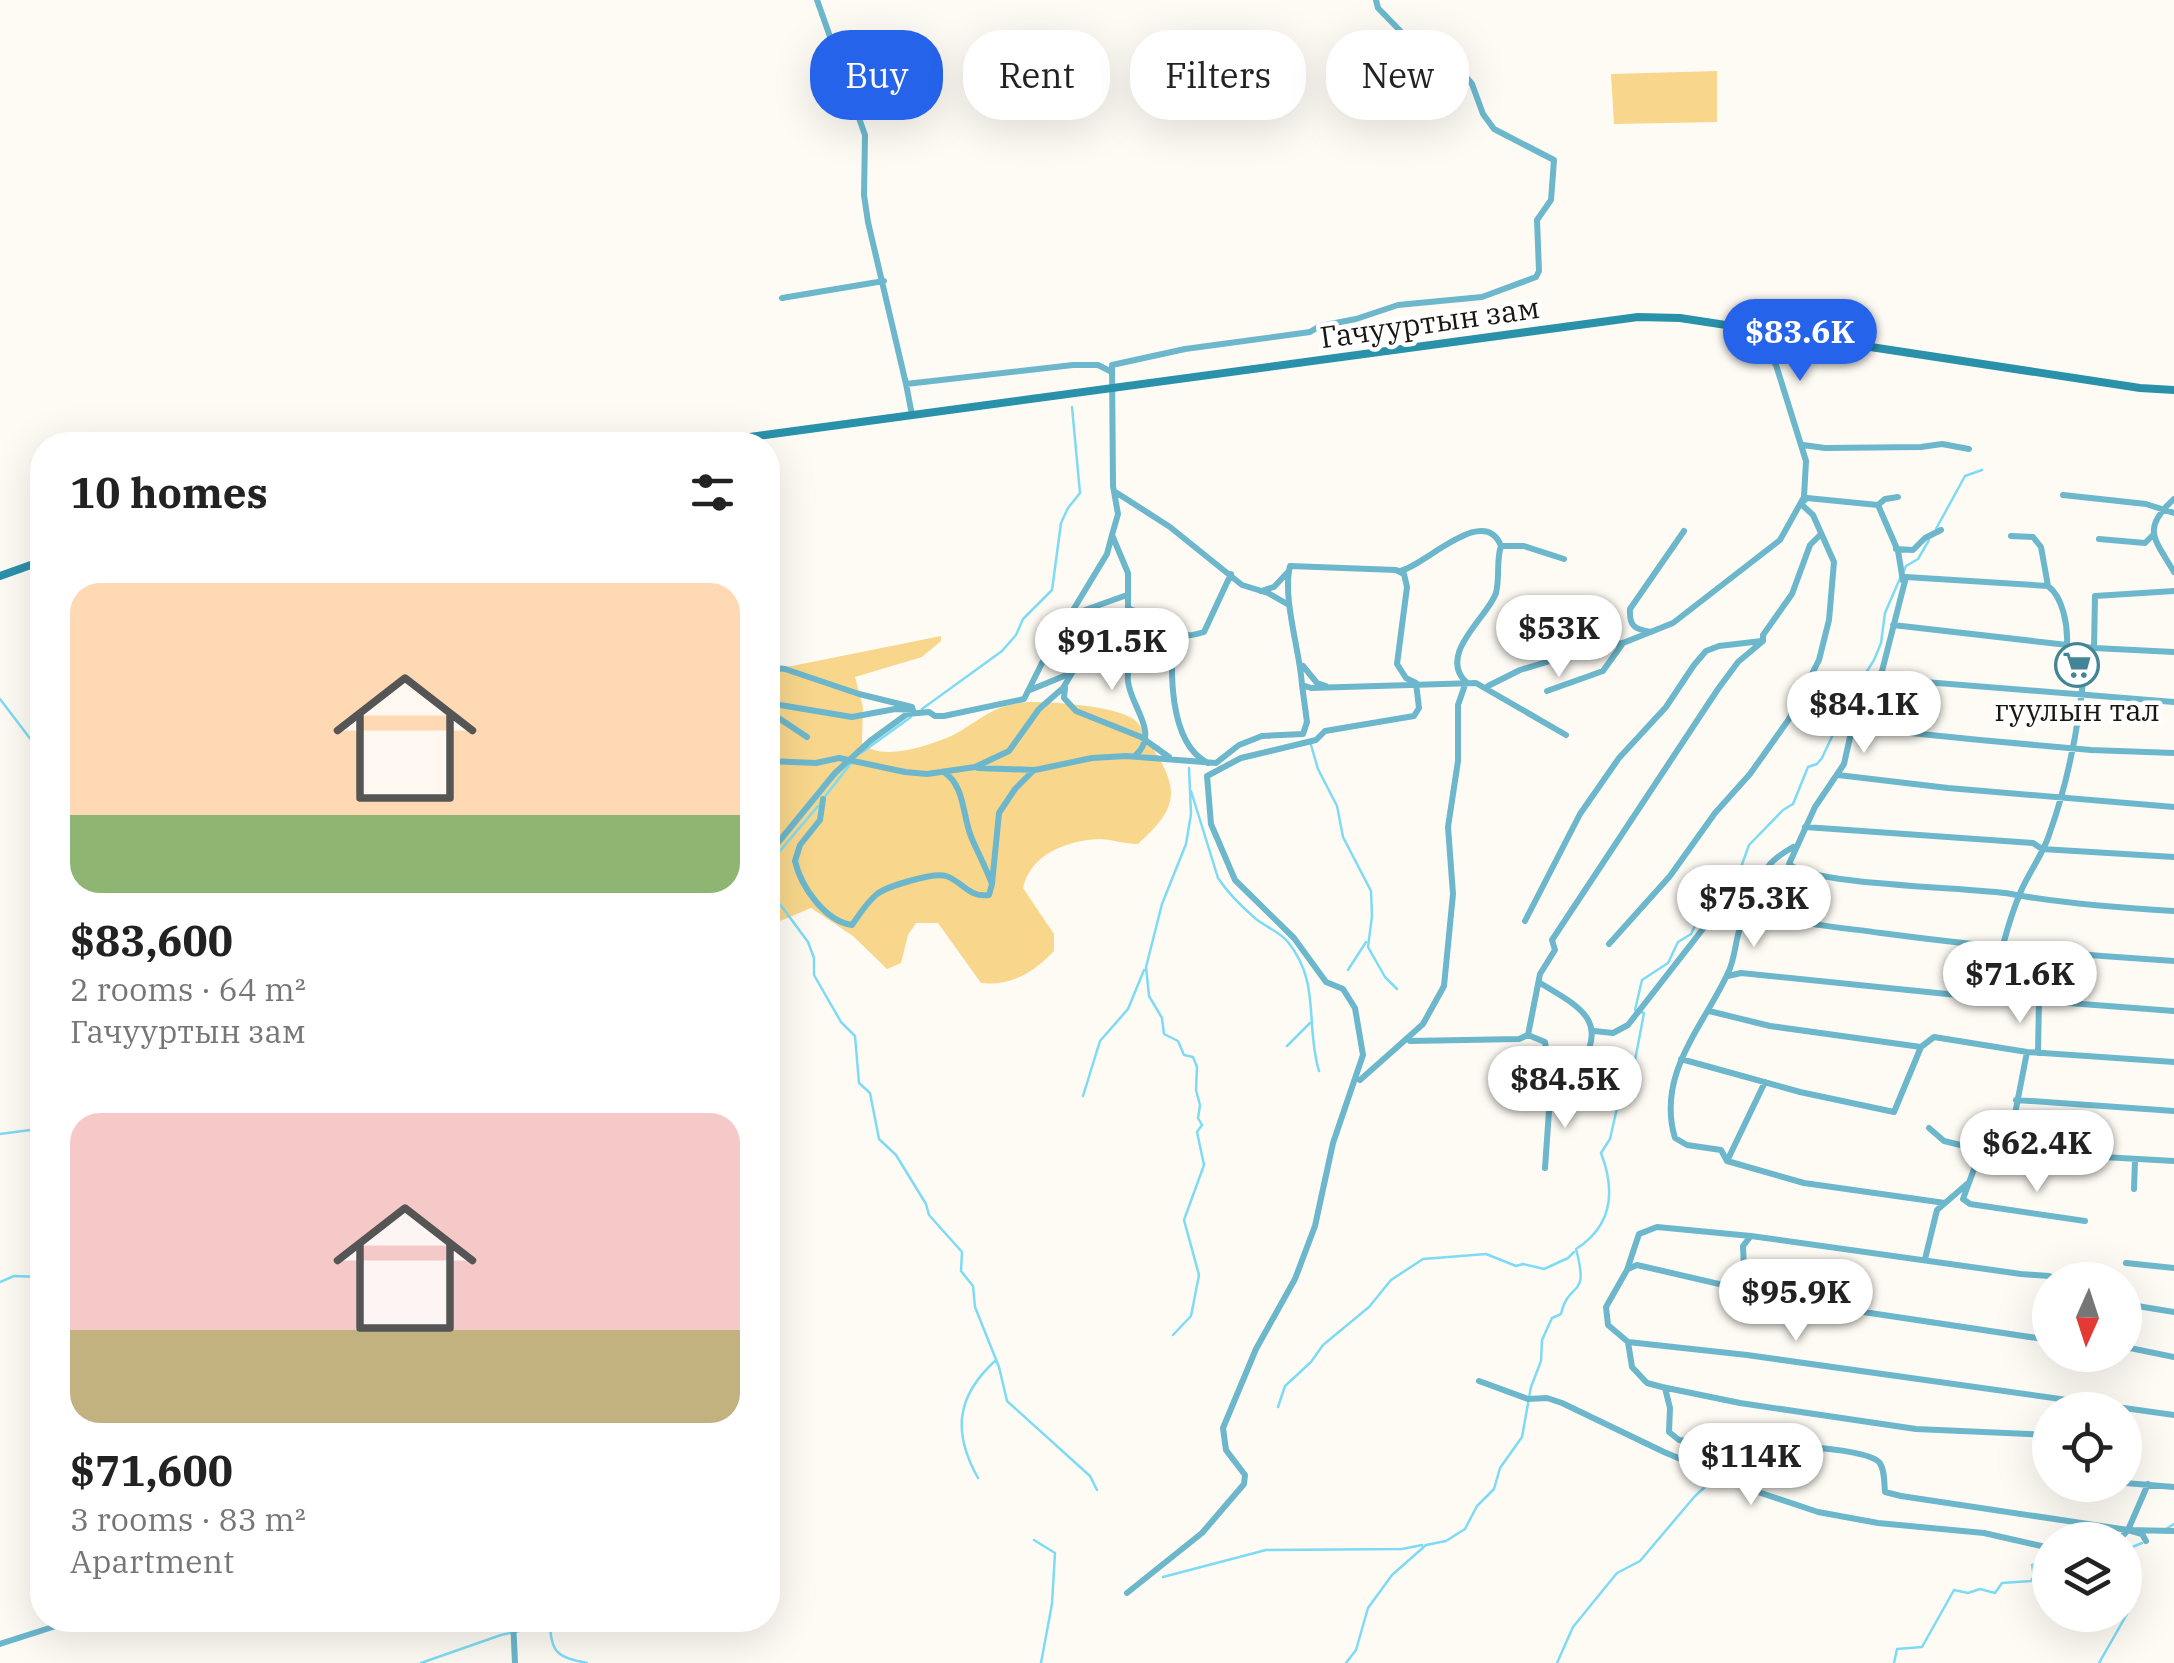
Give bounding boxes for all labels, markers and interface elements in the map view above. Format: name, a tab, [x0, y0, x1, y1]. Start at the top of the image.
chip: Buy	[810, 30, 943, 120]
chip: Rent	[963, 30, 1110, 120]
chip: Filters	[1130, 30, 1306, 120]
chip: New	[1326, 30, 1469, 120]
street label: Гачууртын зам	[1318, 287, 1542, 356]
pin: $83.6K	[1719, 299, 1881, 384]
text: $83.6K	[1745, 310, 1855, 352]
text: 10 homes	[70, 465, 268, 520]
icon: filters	[685, 465, 740, 520]
pin: $53K	[1500, 595, 1618, 680]
text: $53K	[1518, 606, 1600, 648]
pin: $91.5K	[1031, 608, 1193, 693]
text: $91.5K	[1057, 619, 1167, 661]
supermarket icon: гуулын тал	[2054, 642, 2100, 688]
icon: home	[315, 648, 495, 828]
pin: $84.1K	[1783, 671, 1945, 756]
text: $84.1K	[1809, 682, 1919, 724]
place label: гуулын тал	[1994, 690, 2160, 729]
pin: $75.3K	[1673, 865, 1835, 950]
text: $75.3K	[1699, 876, 1809, 918]
text: $83,600	[70, 913, 233, 968]
pin: $71.6K	[1939, 941, 2101, 1026]
text: $71.6K	[1965, 952, 2075, 994]
text: 2 rooms · 64 m²	[70, 968, 306, 1010]
text: Гачууртын зам	[70, 1010, 306, 1052]
pin: $84.5K	[1484, 1046, 1646, 1131]
text: $84.5K	[1510, 1057, 1620, 1099]
pin: $62.4K	[1956, 1110, 2118, 1195]
text: $62.4K	[1982, 1121, 2092, 1163]
icon: home	[315, 1178, 495, 1358]
pin: $95.9K	[1715, 1259, 1877, 1344]
north arrow	[2032, 1262, 2142, 1372]
map controls	[2032, 1262, 2142, 1632]
text: $95.9K	[1741, 1270, 1851, 1312]
button: locate	[2032, 1392, 2142, 1502]
pin: $114K	[1681, 1423, 1821, 1508]
text: $114K	[1700, 1434, 1802, 1476]
text: $71,600	[70, 1443, 233, 1498]
text: 3 rooms · 83 m²	[70, 1498, 306, 1540]
button: layers	[2032, 1522, 2142, 1632]
text: Apartment	[70, 1540, 234, 1582]

